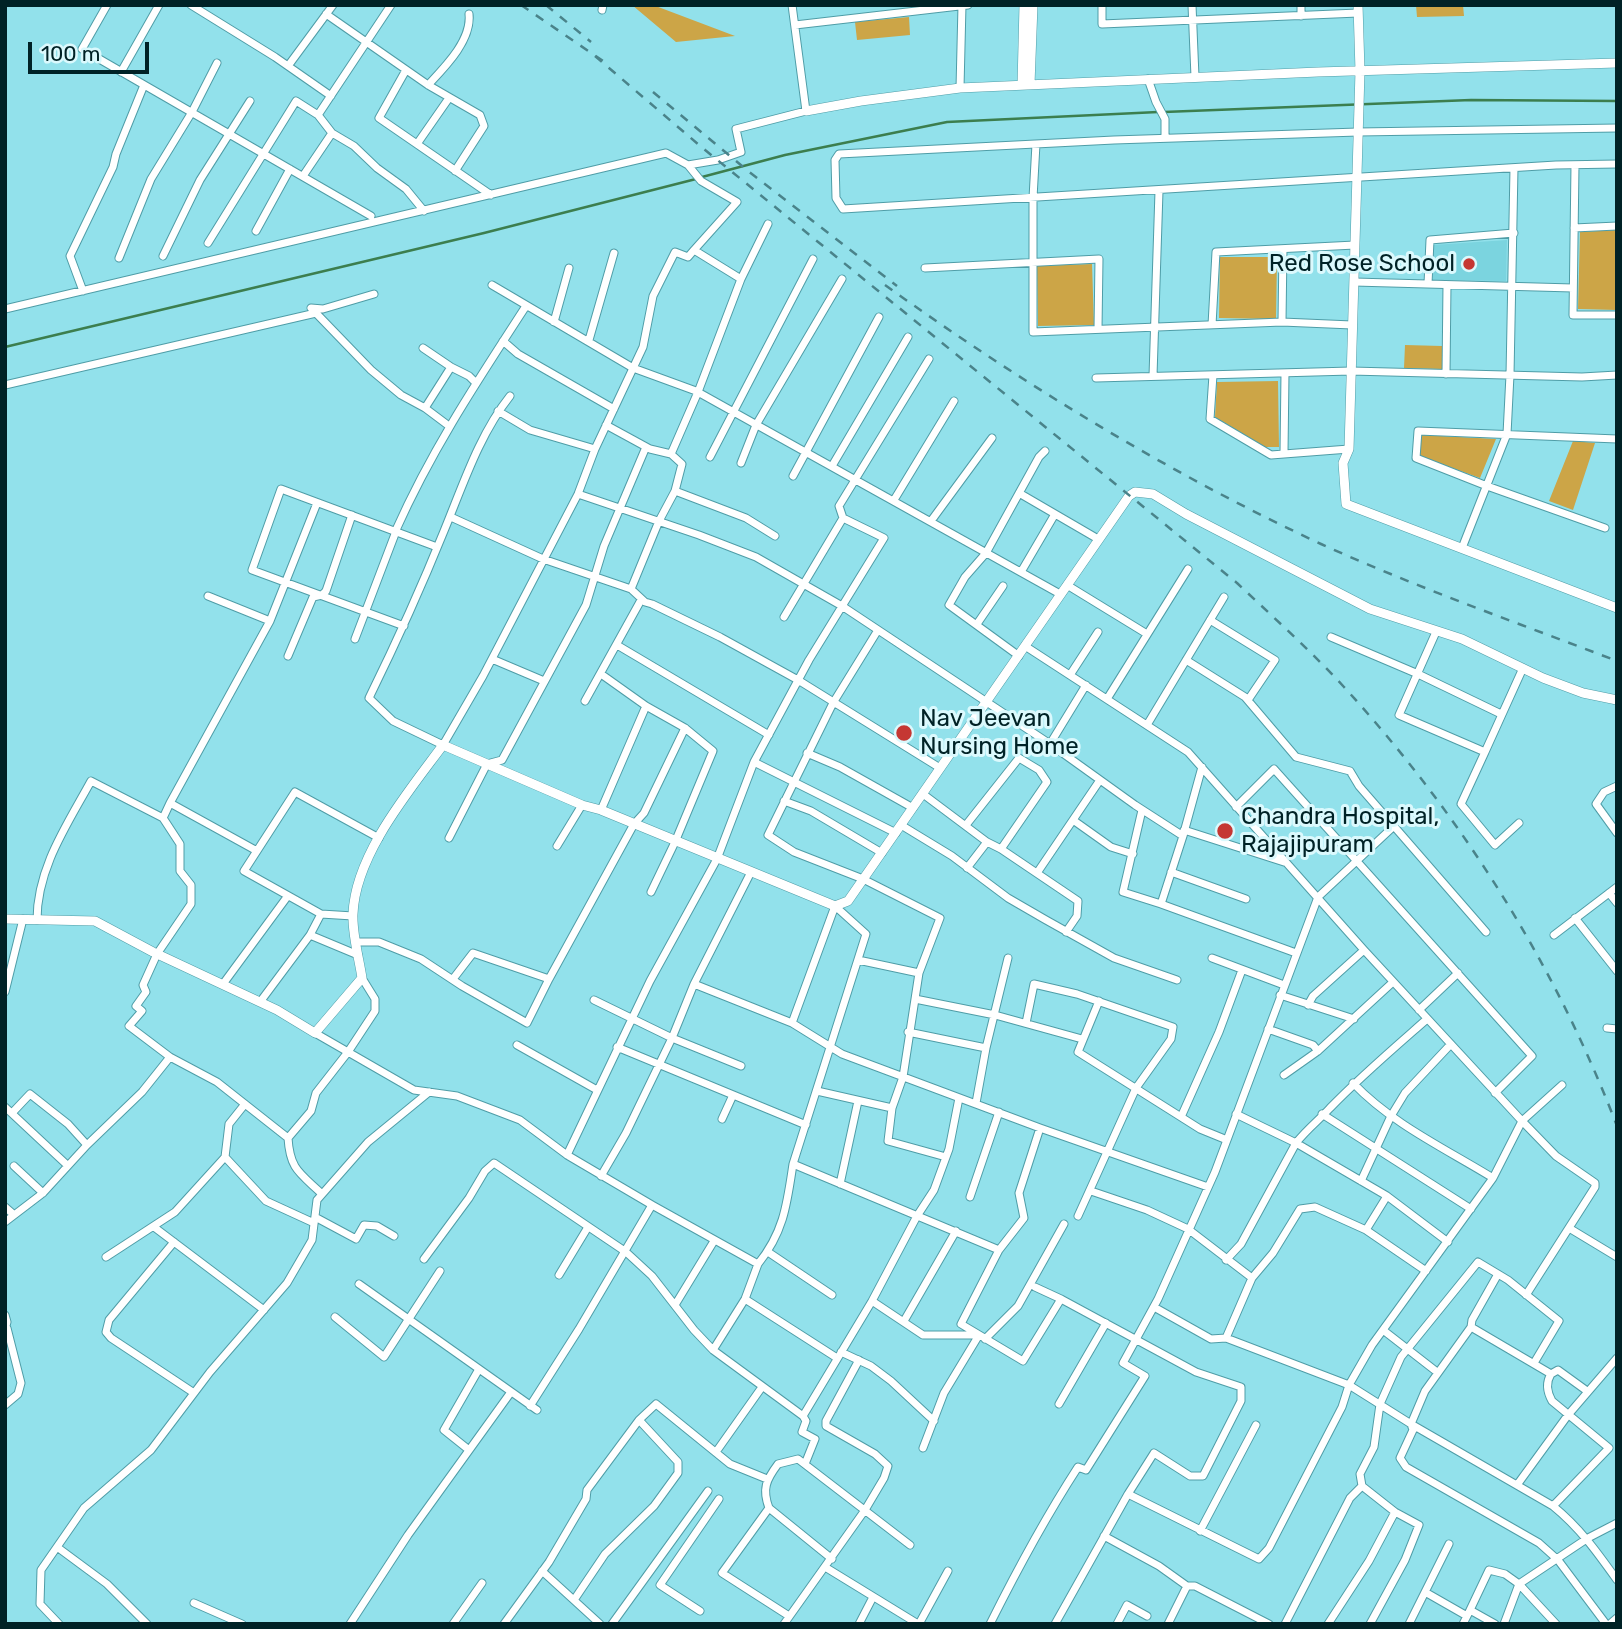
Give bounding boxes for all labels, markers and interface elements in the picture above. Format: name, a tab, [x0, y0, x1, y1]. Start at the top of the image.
scale bar	[32, 28, 152, 72]
text: 100 m	[41, 41, 100, 66]
place label: Red Rose School	[1269, 250, 1455, 278]
marker: Red Rose School	[1461, 256, 1477, 272]
place label: Nav Jeevan Nursing Home	[920, 705, 1079, 761]
marker: Nav Jeevan Nursing Home	[894, 723, 914, 743]
place label: Chandra Hospital, Rajajipuram	[1241, 803, 1439, 859]
marker: Chandra Hospital, Rajajipuram	[1215, 821, 1235, 841]

